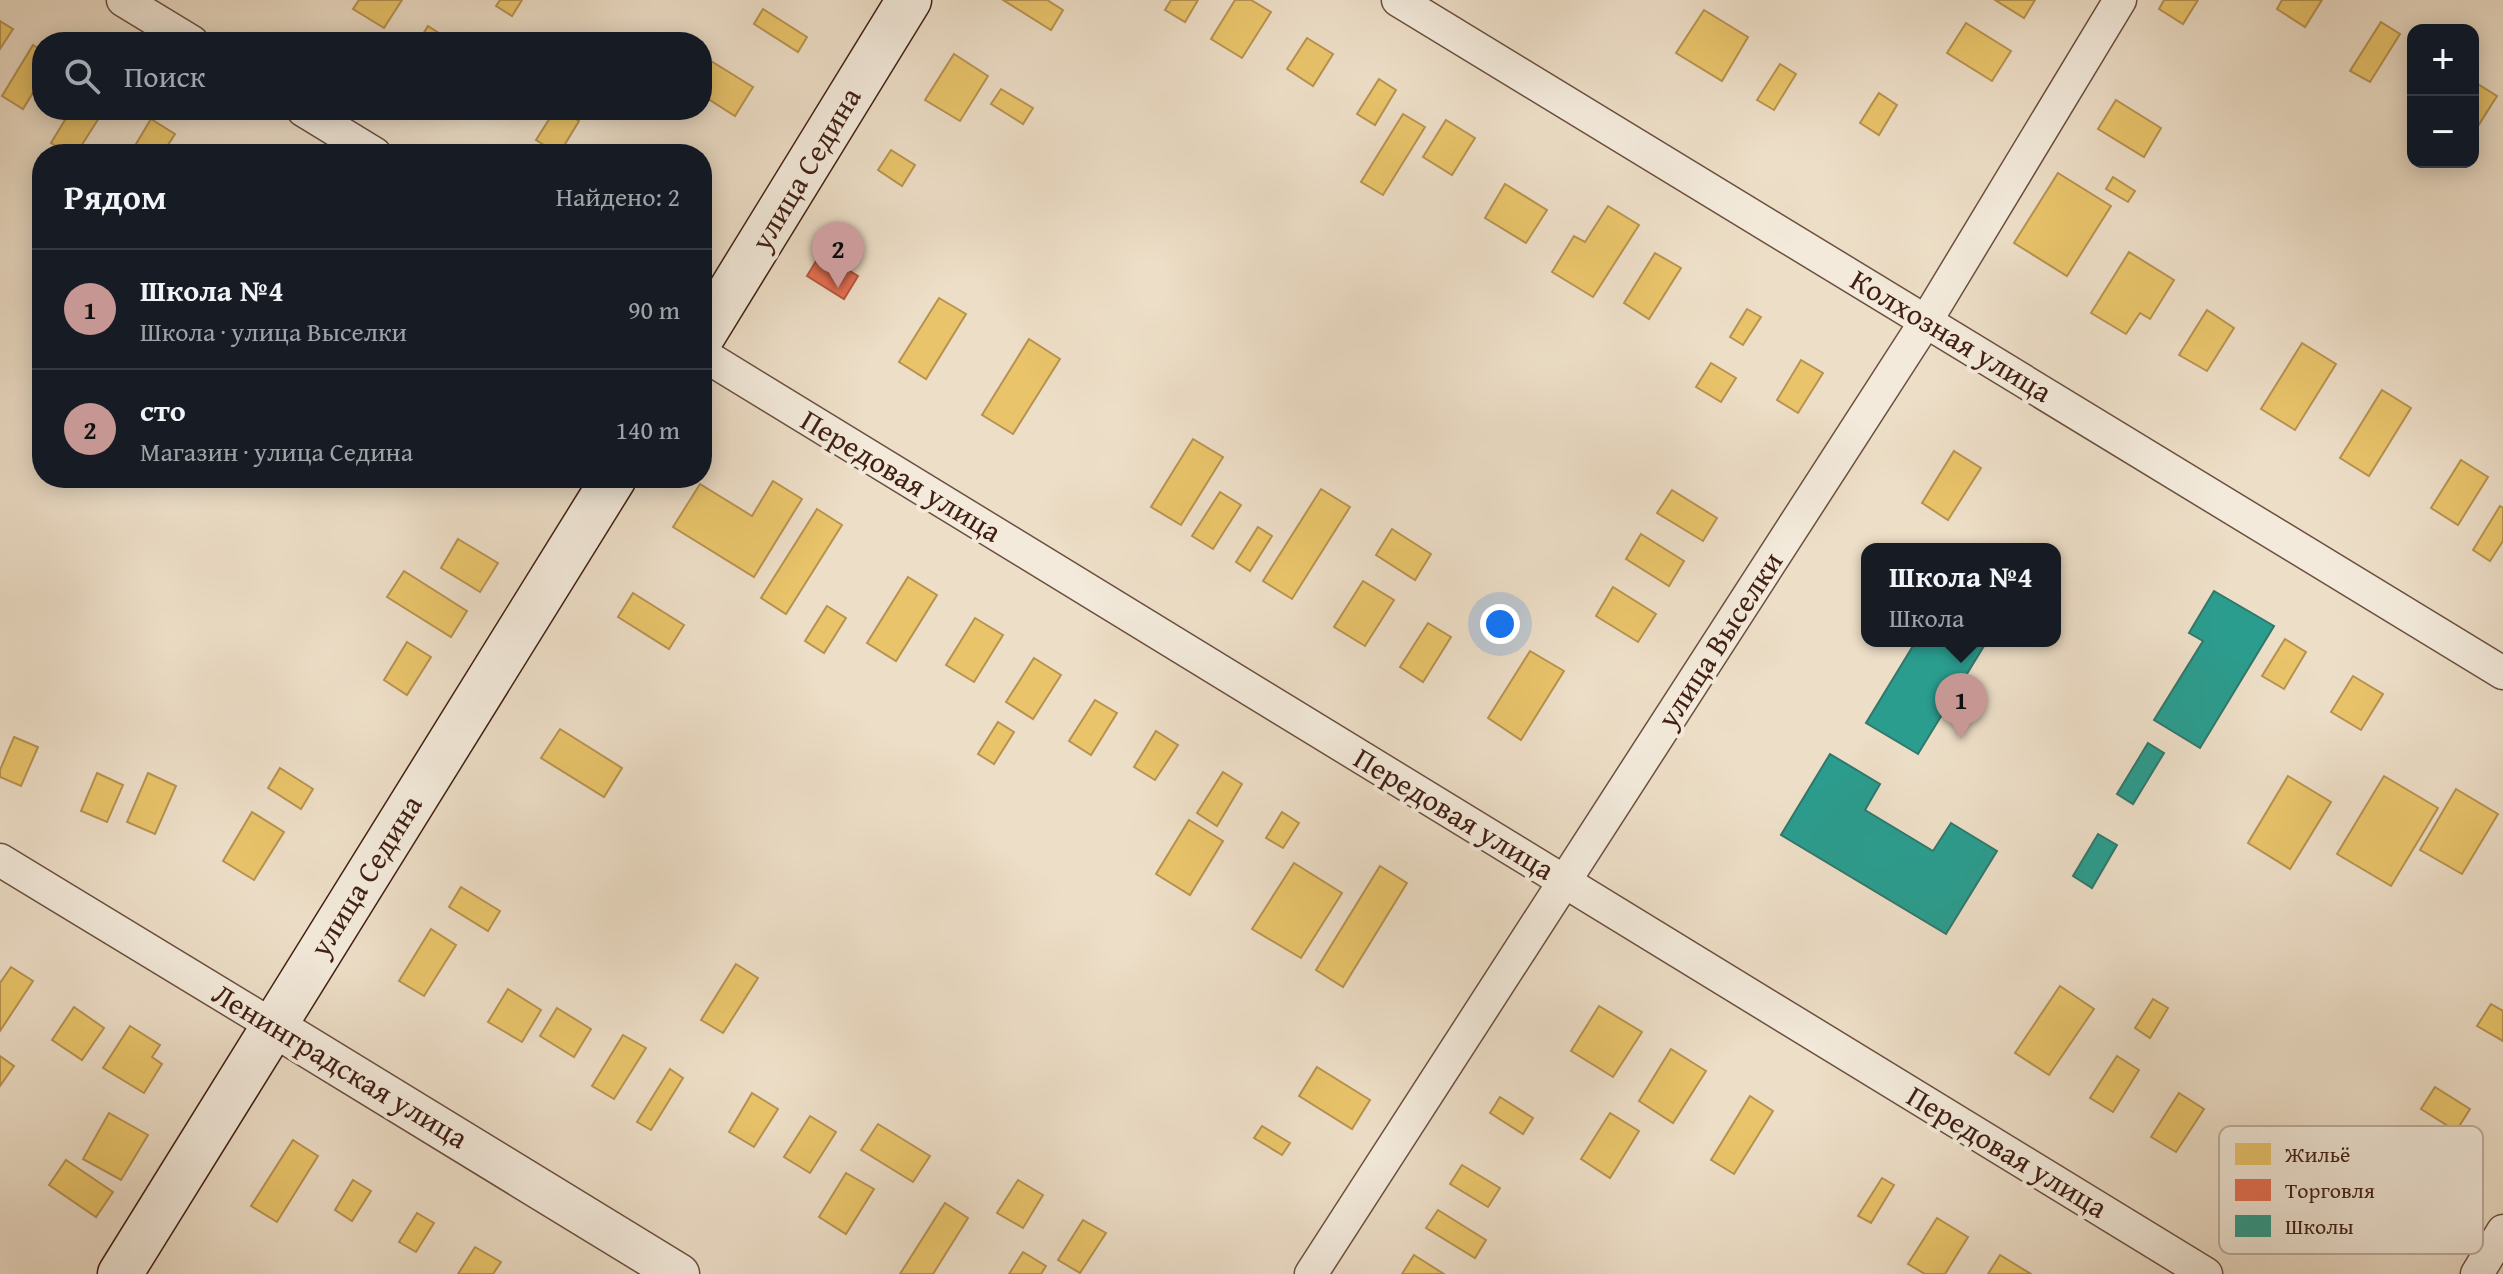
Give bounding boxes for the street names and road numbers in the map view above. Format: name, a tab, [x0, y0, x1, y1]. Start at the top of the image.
street label: улица Седина	[738, 78, 872, 259]
street label: Колхозная улица	[1842, 257, 2061, 413]
street label: Передовая улица	[793, 398, 1011, 553]
street label: улица Выселки	[1645, 542, 1793, 737]
street label: Передовая улица	[1346, 736, 1564, 891]
street label: улица Седина	[297, 785, 433, 966]
street label: Ленинградская улица	[204, 971, 477, 1159]
street label: Передовая улица	[1899, 1074, 2117, 1229]

